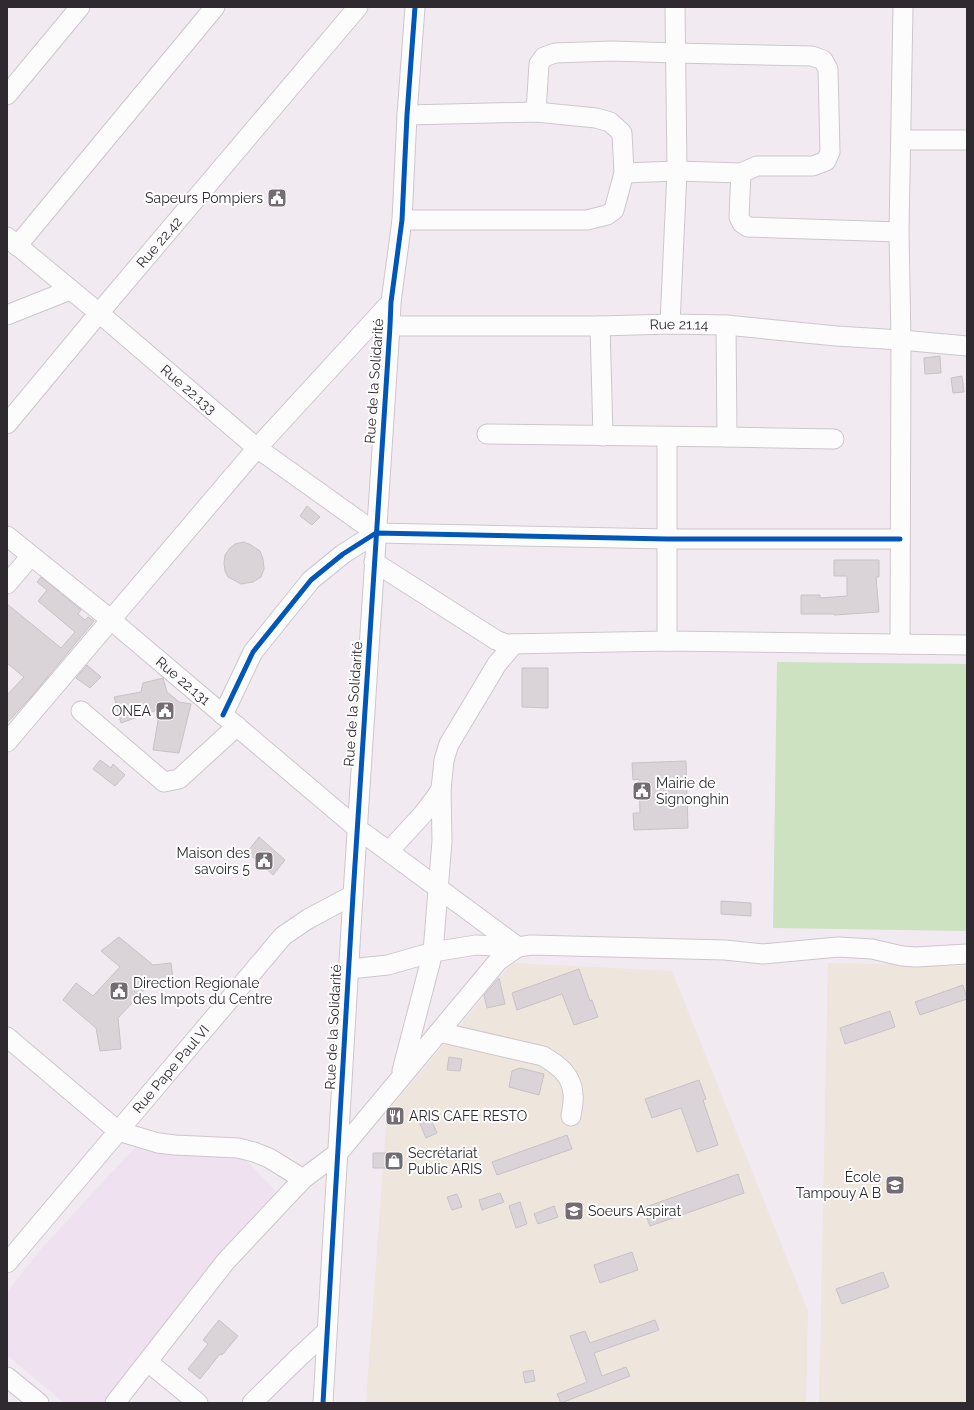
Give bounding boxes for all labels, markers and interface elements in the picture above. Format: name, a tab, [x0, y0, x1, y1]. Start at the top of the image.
public building icon: Sapeurs Pompiers	[266, 187, 288, 209]
place label: Sapeurs Pompiers	[145, 190, 263, 206]
street label: Rue 22.42	[133, 214, 185, 271]
street label: Rue 21.14	[649, 316, 709, 333]
street label: Rue de la Solidarité	[362, 318, 386, 444]
street label: Rue 22.133	[158, 361, 219, 417]
street label: Rue de la Solidarité	[341, 641, 365, 767]
street label: Rue 22.131	[153, 653, 213, 708]
public building icon: ONEA	[154, 700, 176, 722]
place label: ONEA	[112, 703, 152, 719]
place label: Mairie de Signonghin	[656, 775, 729, 807]
public building icon: Mairie de Signonghin	[631, 780, 653, 802]
place label: Maison des savoirs 5	[177, 845, 250, 877]
public building icon: Maison des savoirs 5	[253, 850, 275, 872]
street label: Rue de la Solidarité	[322, 964, 344, 1090]
place label: Direction Regionale des Impots du Centre	[133, 975, 273, 1007]
public building icon: Direction Regionale des Impots du Centre	[108, 980, 130, 1002]
street label: Rue Pape Paul VI	[129, 1022, 212, 1116]
restaurant icon: ARIS CAFE RESTO	[384, 1105, 406, 1127]
place label: ARIS CAFE RESTO	[409, 1108, 527, 1124]
place label: Secrétariat Public ARIS	[408, 1145, 482, 1177]
shop icon: Secrétariat Public ARIS	[383, 1150, 405, 1172]
place label: École Tampouy A B	[796, 1168, 881, 1201]
school or university icon: École Tampouy A B	[884, 1174, 906, 1196]
school or university icon: Soeurs Aspirat	[563, 1200, 585, 1222]
place label: Soeurs Aspirat	[588, 1203, 681, 1219]

